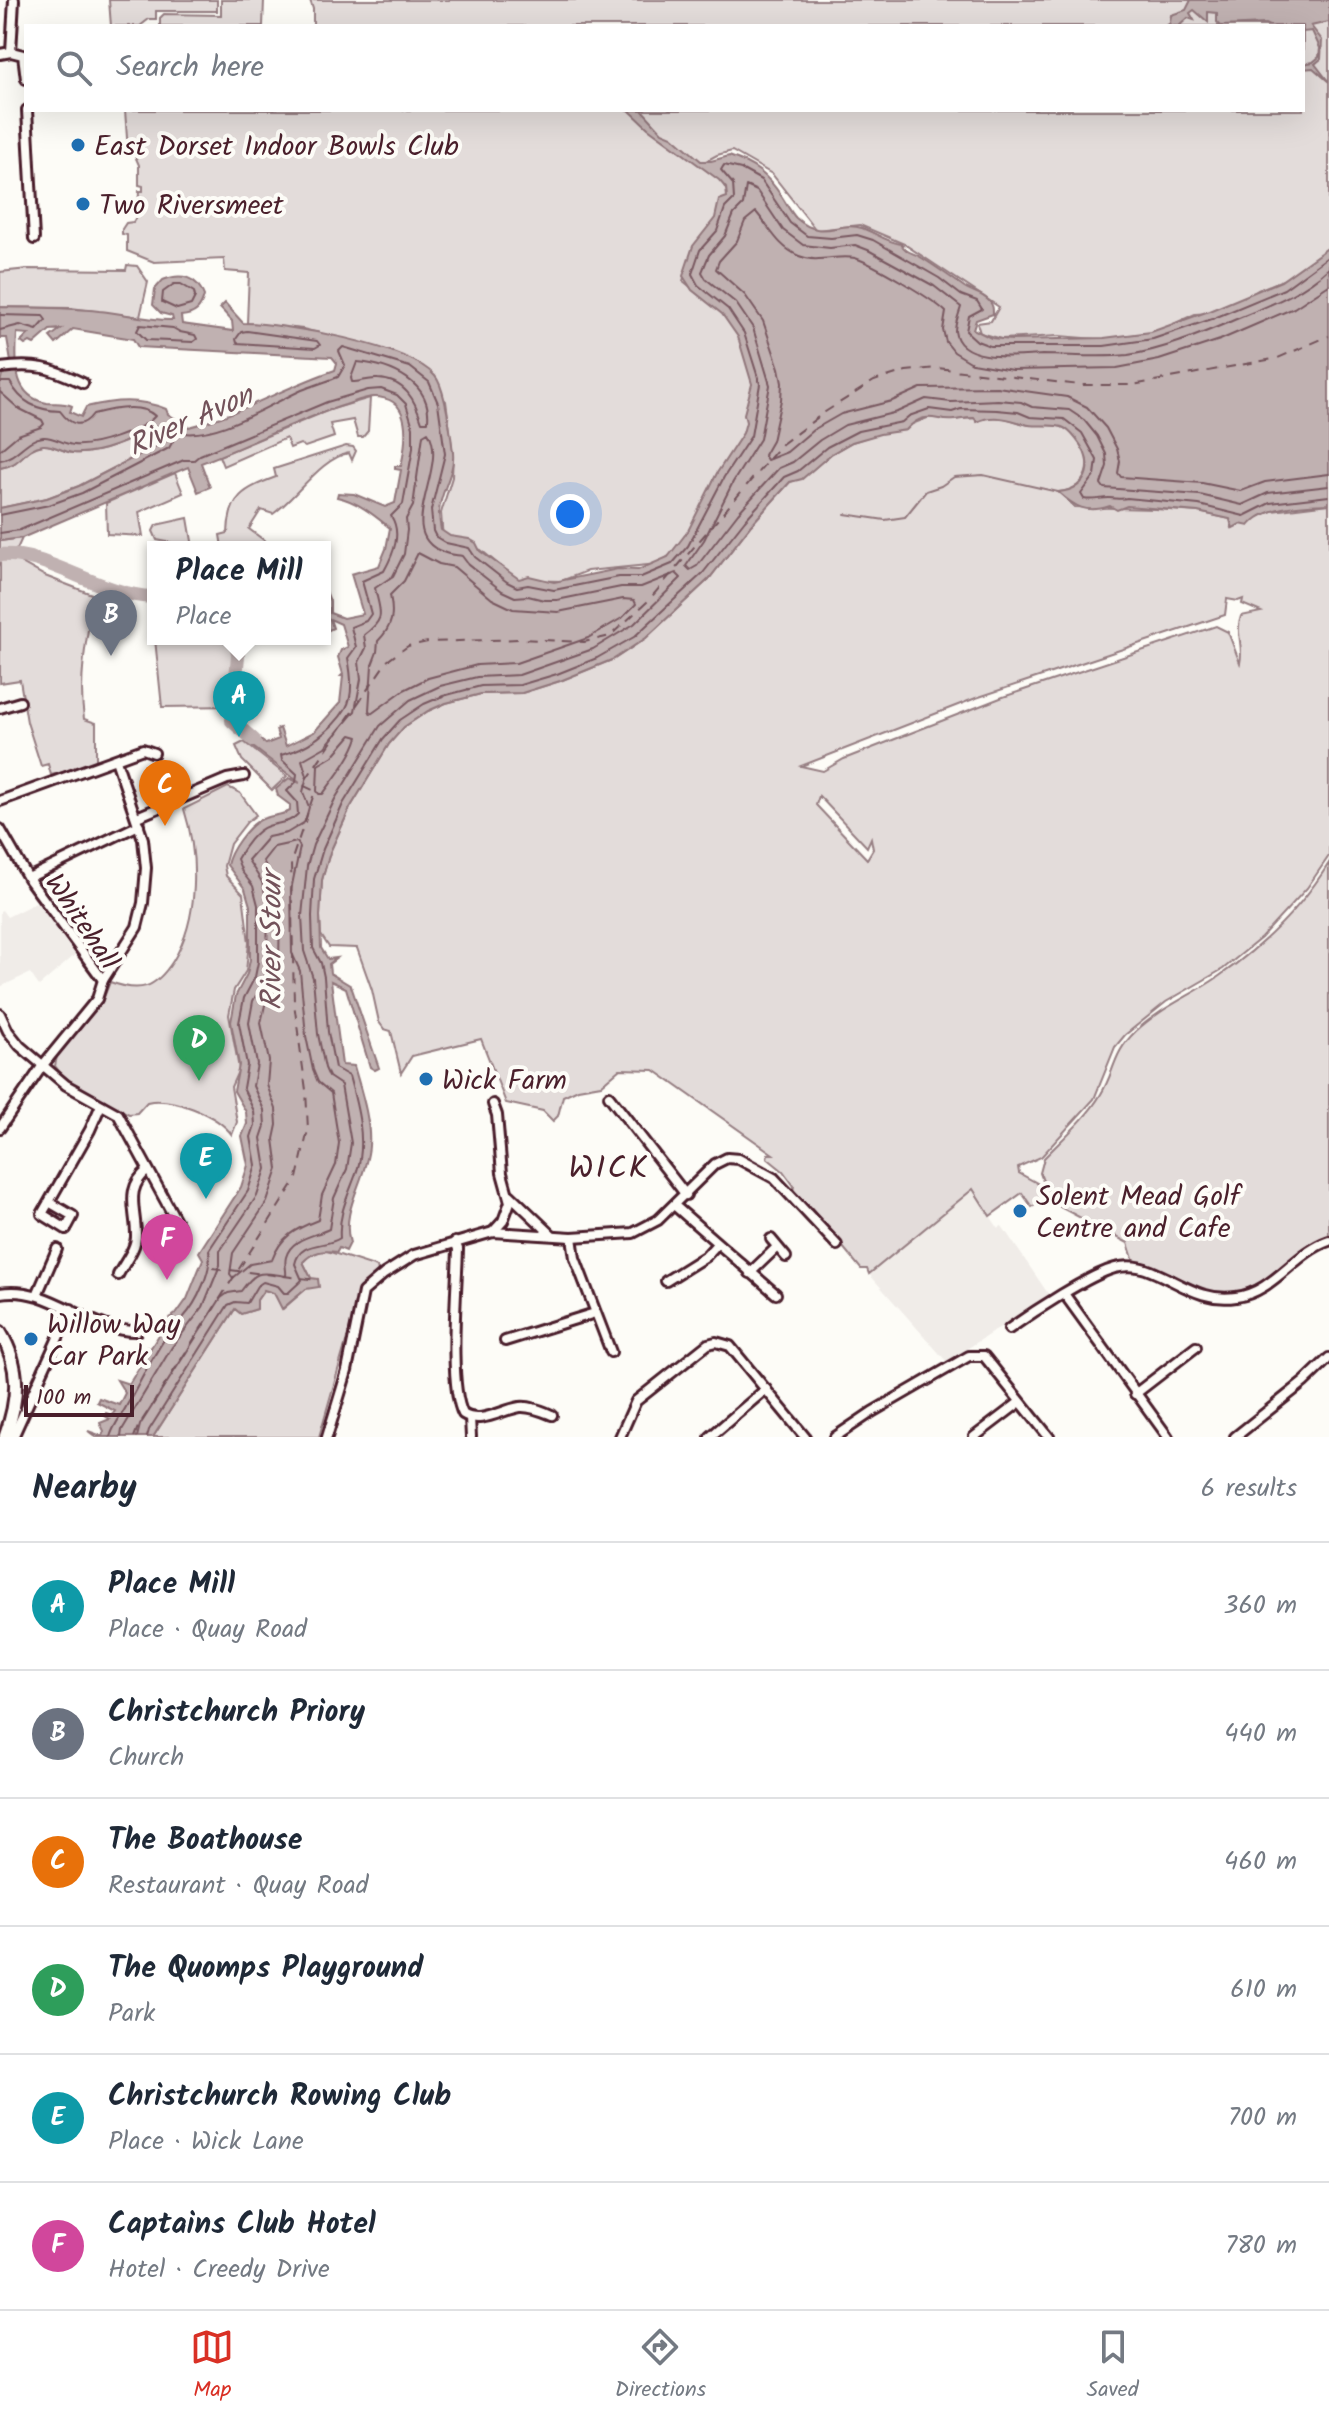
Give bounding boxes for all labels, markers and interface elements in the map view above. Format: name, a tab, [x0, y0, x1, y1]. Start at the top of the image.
search box	[24, 24, 1305, 112]
text: Search here	[116, 44, 264, 92]
icon: search	[52, 46, 96, 90]
place label: East Dorset Indoor Bowls Club	[94, 125, 459, 170]
marker: East Dorset Indoor Bowls Club	[69, 136, 87, 154]
place label: Two Riversmeet	[99, 184, 285, 229]
marker: Two Riversmeet	[74, 195, 92, 213]
water label: River Avon	[120, 372, 263, 471]
your location	[550, 494, 590, 534]
popup	[147, 541, 331, 645]
text: Place Mill	[175, 548, 303, 596]
pin: B	[85, 590, 137, 656]
text: Place	[175, 596, 231, 638]
pin: A	[213, 671, 265, 737]
pin: C	[139, 760, 191, 826]
street label: Whitehall	[32, 865, 130, 980]
water label: River Stour	[249, 866, 297, 1010]
pin: D	[173, 1015, 225, 1081]
place label: Wick Farm	[442, 1059, 567, 1104]
marker: Wick Farm	[417, 1070, 435, 1088]
pin: E	[180, 1133, 232, 1199]
district label: WICK	[568, 1144, 650, 1195]
place label: Solent Mead Golf Centre and Cafe	[1036, 1175, 1243, 1252]
marker: Solent Mead Golf Centre and Cafe	[1011, 1202, 1029, 1220]
pin: F	[141, 1214, 193, 1280]
place label: Willow Way Car Park	[47, 1303, 181, 1380]
marker: Willow Way Car Park	[22, 1330, 40, 1348]
scale bar	[24, 1381, 134, 1417]
text: 100 m	[36, 1381, 91, 1416]
text: Nearby	[32, 1462, 137, 1516]
text: 6 results	[1201, 1468, 1297, 1510]
text: Place Mill	[108, 1561, 235, 1609]
text: A	[50, 1585, 66, 1627]
text: 360 m	[1224, 1585, 1297, 1627]
text: Place · Quay Road	[108, 1609, 307, 1651]
text: Christchurch Priory	[108, 1689, 365, 1737]
text: B	[50, 1713, 66, 1755]
text: 440 m	[1224, 1713, 1297, 1755]
text: Church	[108, 1737, 184, 1779]
text: The Boathouse	[108, 1817, 302, 1865]
text: C	[50, 1841, 66, 1883]
text: 460 m	[1224, 1841, 1297, 1883]
text: Restaurant · Quay Road	[108, 1865, 369, 1907]
text: The Quomps Playground	[108, 1945, 423, 1993]
text: D	[49, 1969, 67, 2011]
text: 610 m	[1230, 1969, 1297, 2011]
text: Park	[108, 1993, 155, 2035]
text: Christchurch Rowing Club	[108, 2073, 451, 2121]
text: E	[51, 2097, 65, 2139]
text: 700 m	[1228, 2097, 1297, 2139]
text: Place · Wick Lane	[108, 2121, 304, 2163]
text: Captains Club Hotel	[108, 2201, 376, 2249]
text: F	[51, 2225, 65, 2267]
text: 780 m	[1225, 2225, 1297, 2267]
text: Hotel · Creedy Drive	[108, 2249, 330, 2291]
tab: Map	[190, 2325, 234, 2408]
tab: Directions	[615, 2325, 706, 2408]
tab: Saved	[1087, 2325, 1139, 2408]

